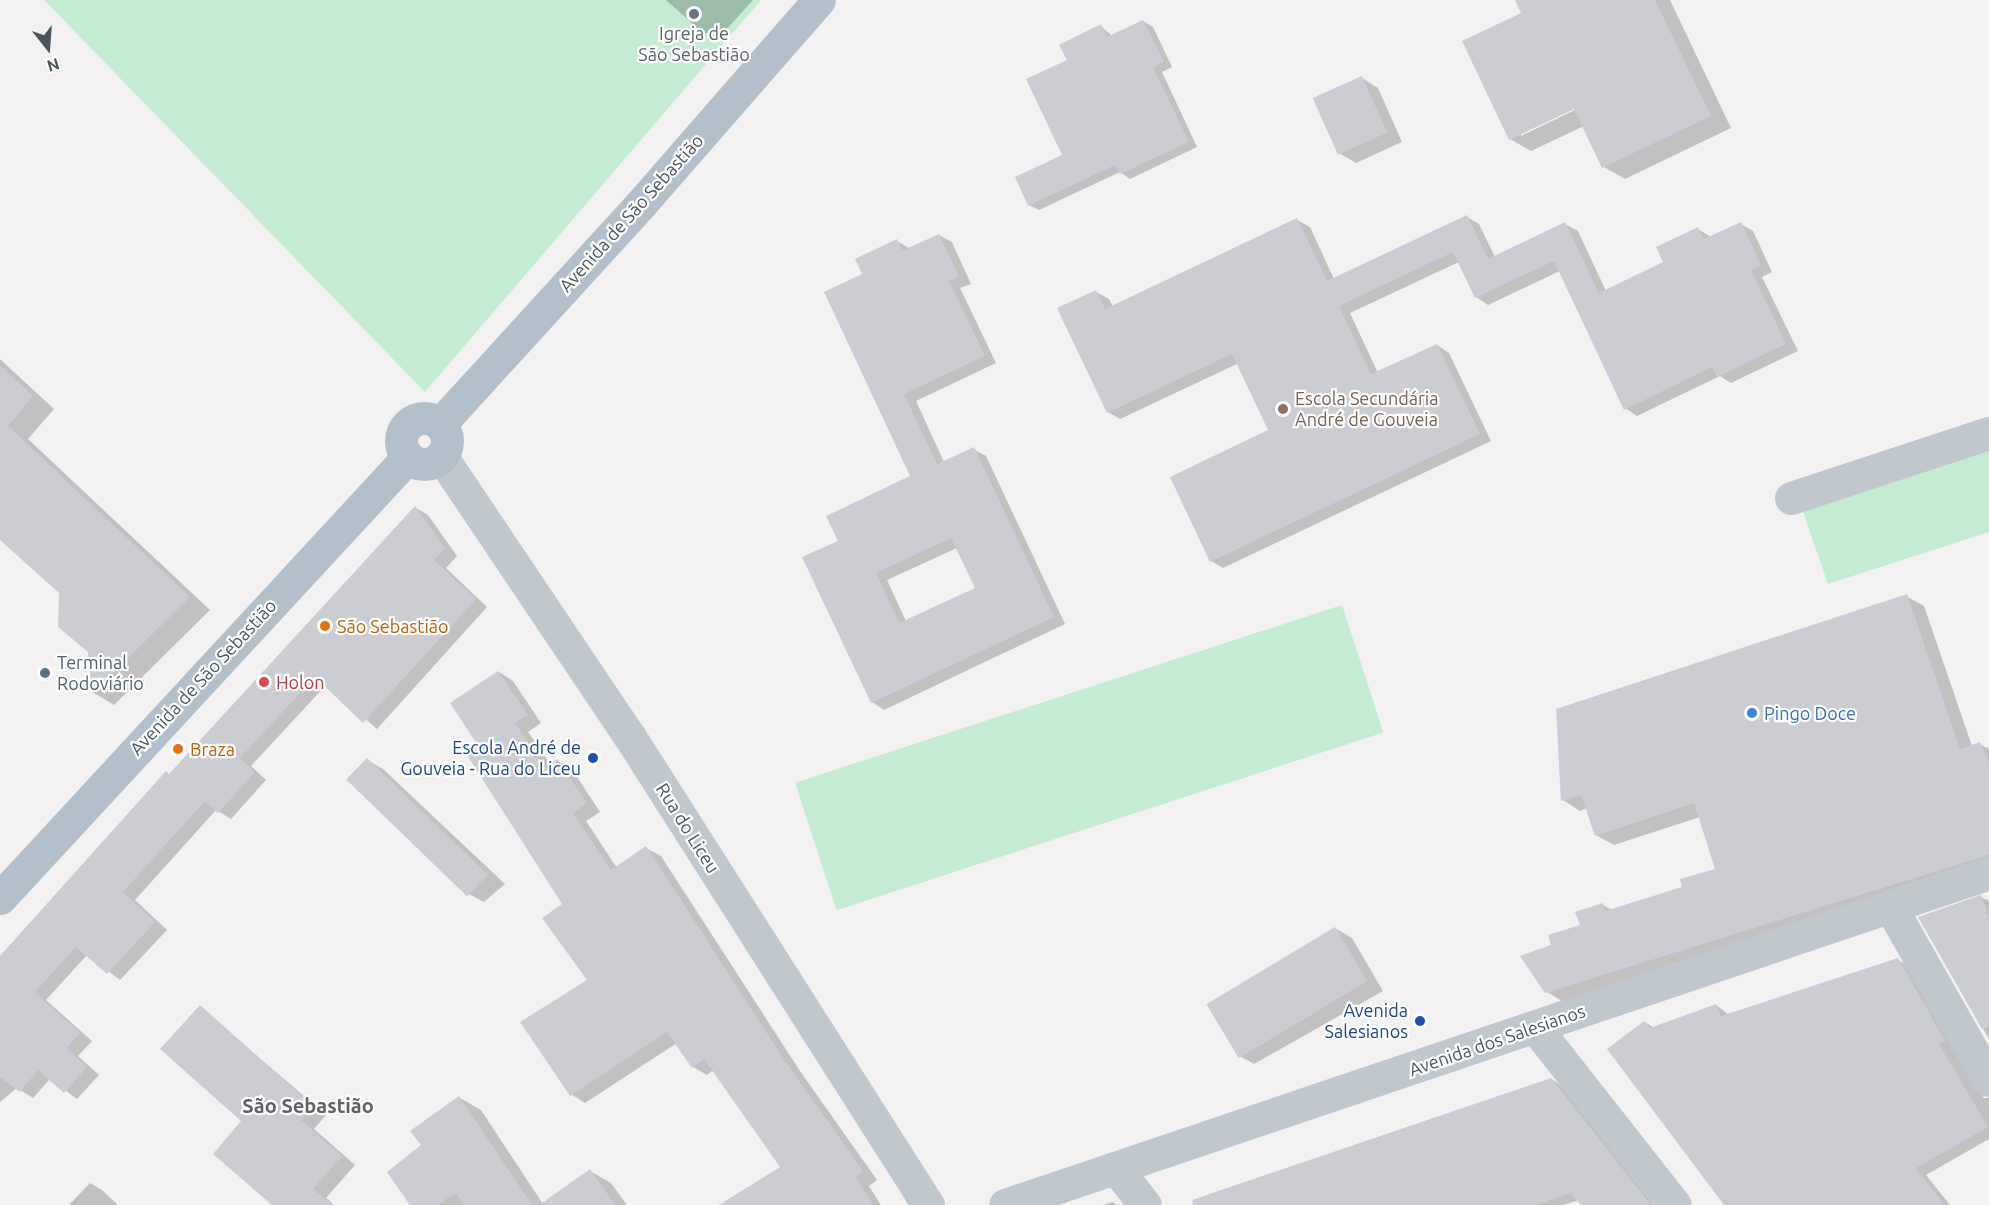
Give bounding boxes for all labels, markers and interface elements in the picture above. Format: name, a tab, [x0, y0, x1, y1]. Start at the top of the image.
marker: Igreja de São Sebastião	[687, 7, 701, 21]
north arrow	[18, 18, 78, 78]
place label: Igreja de São Sebastião	[638, 23, 750, 66]
text: N	[45, 55, 62, 76]
street label: Avenida de São Sebastião	[554, 130, 708, 296]
place label: Escola Secundária André de Gouveia	[1295, 388, 1438, 430]
marker: Escola Secundária André de Gouveia	[1276, 402, 1290, 416]
street label: Avenida de São Sebastião	[125, 595, 281, 759]
place label: São Sebastião	[337, 615, 449, 637]
marker: São Sebastião	[318, 619, 332, 633]
place label: Terminal Rodoviário	[57, 652, 144, 694]
marker: Terminal Rodoviário	[38, 666, 52, 680]
place label: Holon	[276, 671, 325, 693]
marker: Holon	[257, 675, 271, 689]
place label: Pingo Doce	[1764, 702, 1856, 724]
marker: Pingo Doce	[1745, 706, 1759, 720]
place label: Escola André de Gouveia - Rua do Liceu	[400, 737, 581, 780]
place label: Braza	[190, 738, 235, 760]
marker: Braza	[171, 742, 185, 756]
marker: Escola André de Gouveia - Rua do Liceu	[586, 751, 600, 765]
street label: Rua do Liceu	[652, 779, 724, 877]
place label: Avenida Salesianos	[1325, 1000, 1408, 1042]
street label: Avenida dos Salesianos	[1406, 1000, 1588, 1080]
marker: Avenida Salesianos	[1413, 1014, 1427, 1028]
district label: São Sebastião	[242, 1093, 374, 1117]

